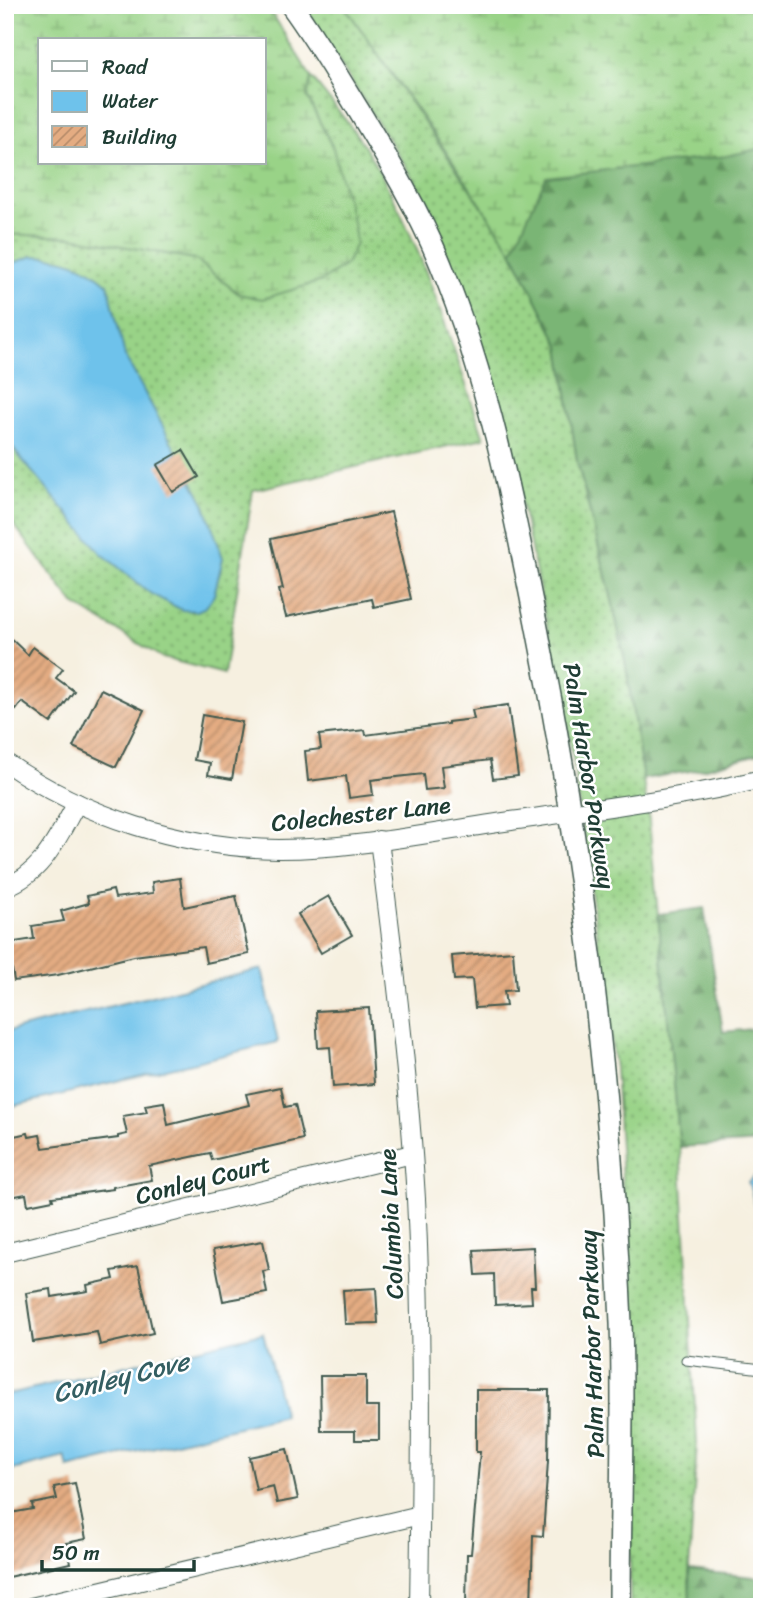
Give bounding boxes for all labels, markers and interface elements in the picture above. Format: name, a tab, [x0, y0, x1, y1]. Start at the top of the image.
legend	[38, 38, 266, 164]
text: Road	[102, 48, 149, 86]
text: Water	[102, 82, 159, 120]
text: Building	[102, 118, 178, 156]
street label: Palm Harbor Parkway	[550, 660, 628, 893]
street label: Colechester Lane	[269, 784, 453, 844]
street label: Conley Court	[131, 1143, 275, 1217]
street label: Columbia Lane	[366, 1147, 416, 1300]
street label: Palm Harbor Parkway	[567, 1228, 617, 1459]
water label: Conley Cove	[48, 1337, 196, 1416]
scale bar	[42, 1528, 194, 1572]
text: 50 m	[52, 1534, 100, 1572]

